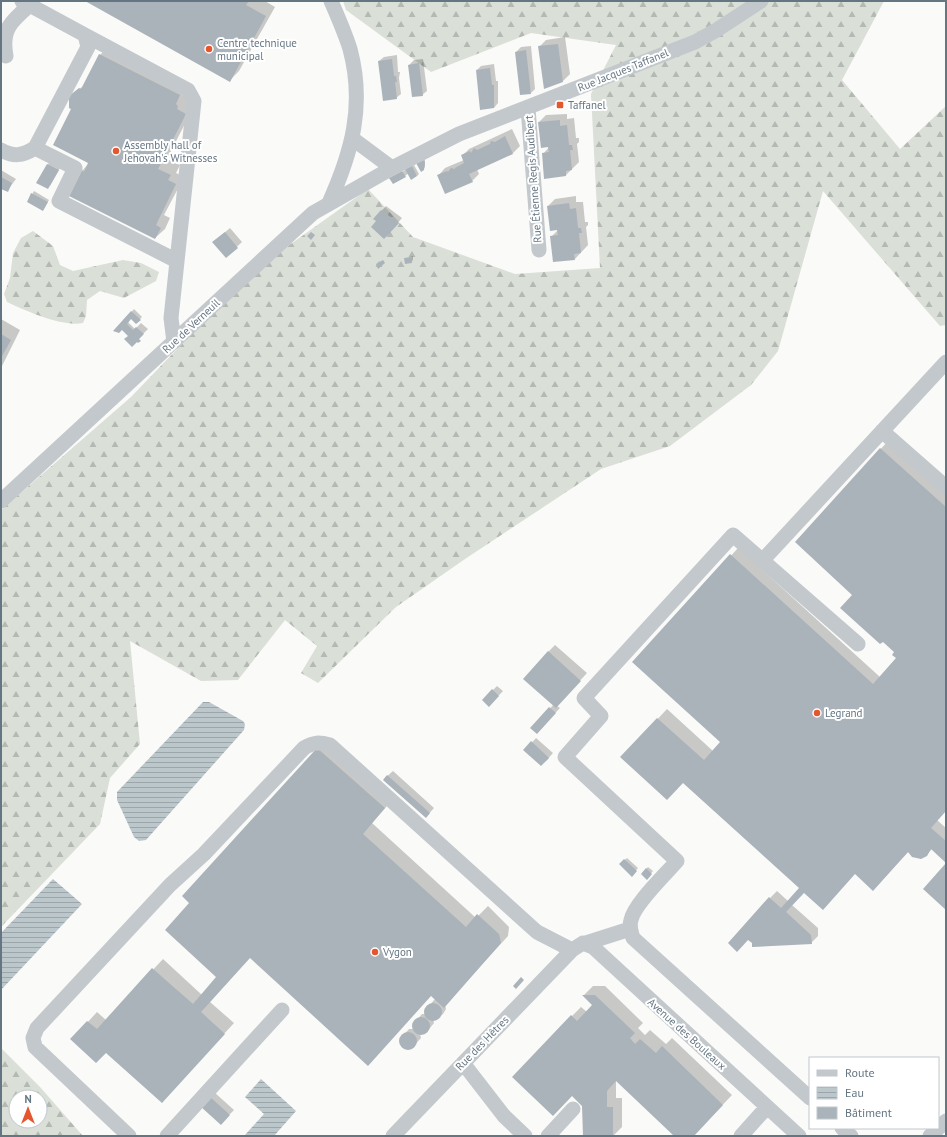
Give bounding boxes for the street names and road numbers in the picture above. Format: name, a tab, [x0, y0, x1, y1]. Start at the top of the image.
street label: Rue Jacques Taffanel	[576, 45, 671, 95]
street label: Rue Étienne Regis Audibert	[522, 115, 544, 243]
street label: Rue de Verneuil	[159, 295, 223, 356]
street label: Avenue des Bouleaux	[645, 995, 729, 1073]
street label: Rue des Hêtres	[452, 1012, 512, 1073]

